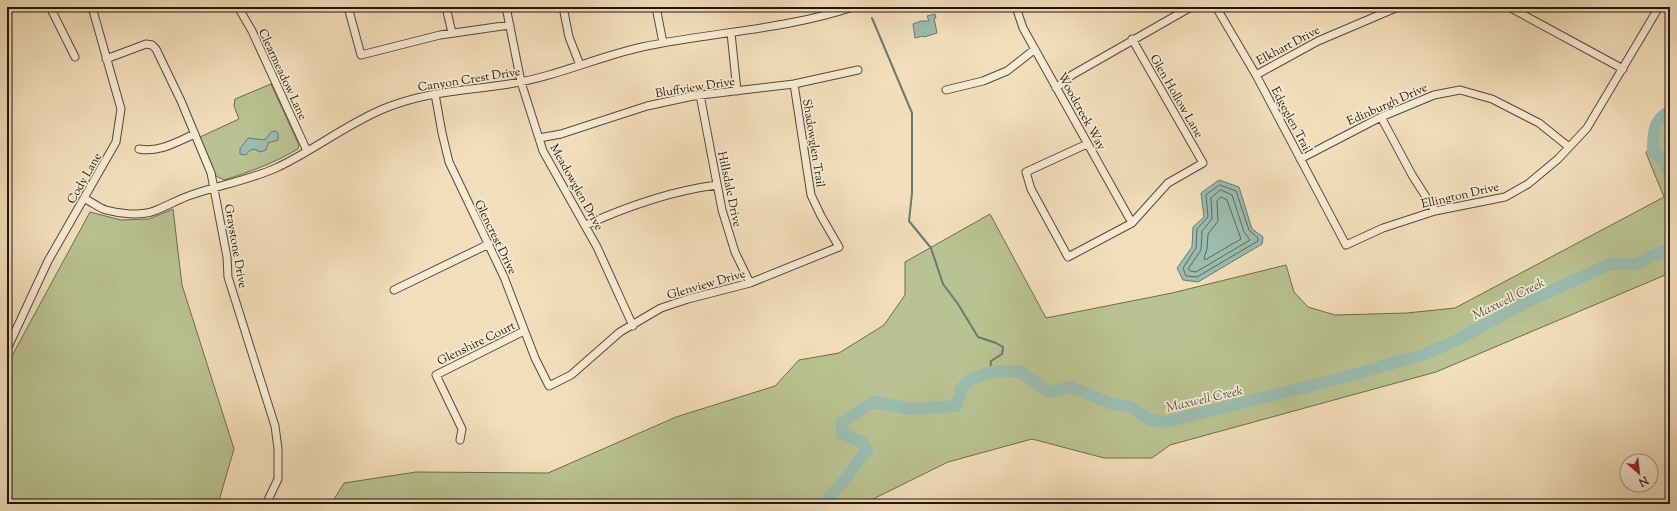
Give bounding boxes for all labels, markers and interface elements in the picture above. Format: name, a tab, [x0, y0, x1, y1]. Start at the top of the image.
street label: Elkhart Drive	[1253, 21, 1324, 70]
street label: Clearmeadow Lane	[253, 26, 311, 123]
street label: Glen Hollow Lane	[1145, 51, 1208, 142]
street label: Canyon Crest Drive	[417, 63, 522, 97]
street label: Woodcreek Way	[1052, 69, 1110, 153]
street label: Bluffview Drive	[654, 73, 737, 103]
street label: Edinburgh Drive	[1344, 79, 1431, 131]
street label: Edgeglen Trail	[1266, 84, 1317, 158]
street label: Shadowglen Trail	[797, 98, 829, 189]
street label: Meadowglen Drive	[545, 141, 608, 234]
street label: Cody Lane	[63, 149, 107, 207]
street label: Hillsdale Drive	[712, 150, 746, 229]
street label: Ellington Drive	[1420, 178, 1501, 214]
street label: Glencrest Drive	[469, 197, 521, 278]
street label: Graystone Drive	[219, 203, 251, 290]
street label: Glenview Drive	[665, 265, 748, 305]
water label: Maxwell Creek	[1470, 275, 1548, 325]
street label: Glenshire Court	[434, 317, 519, 371]
water label: Maxwell Creek	[1164, 382, 1245, 418]
north arrow	[1619, 453, 1659, 493]
text: N	[1635, 471, 1652, 490]

